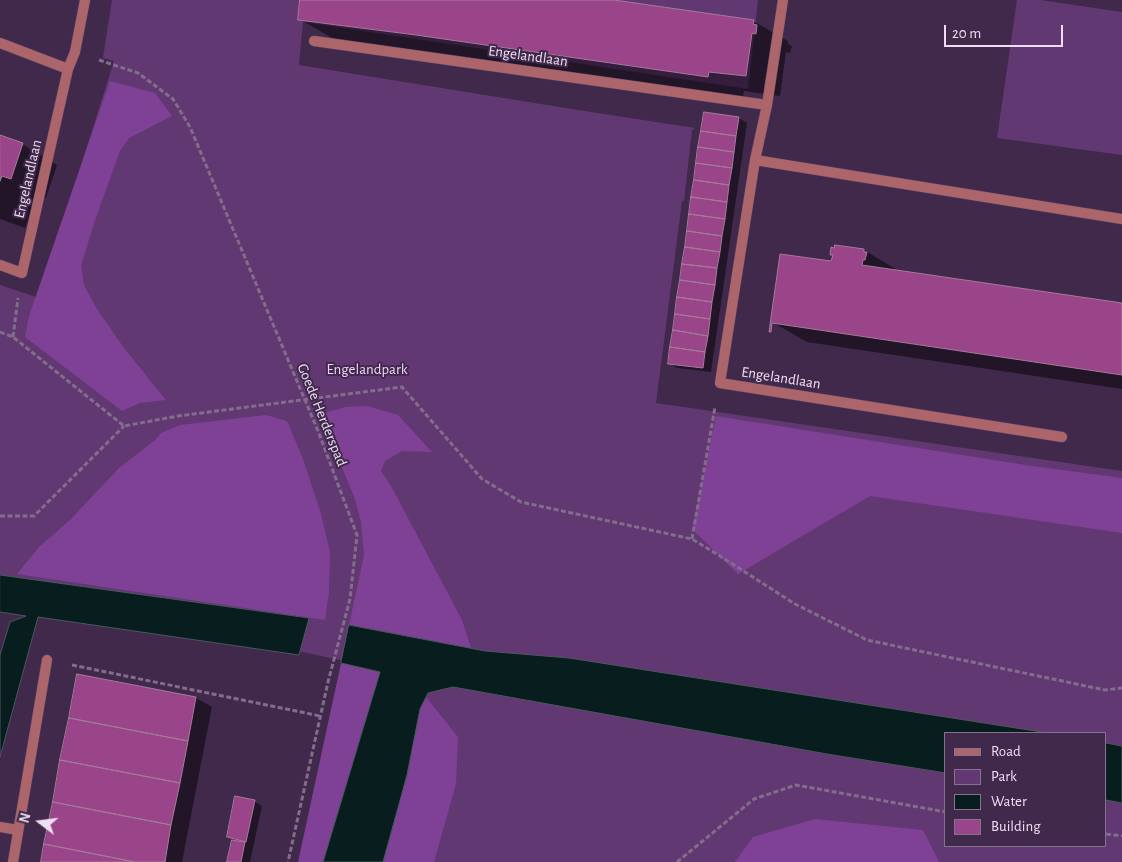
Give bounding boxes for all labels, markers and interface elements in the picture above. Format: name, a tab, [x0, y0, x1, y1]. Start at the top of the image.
scale bar	[947, 15, 1066, 47]
text: 20 m	[952, 26, 981, 41]
street label: Engelandlaan	[487, 42, 569, 70]
street label: Engelandlaan	[10, 138, 46, 220]
park label: Engelandpark	[326, 360, 408, 378]
street label: Goede Herderspad	[293, 361, 351, 469]
street label: Engelandlaan	[740, 363, 822, 393]
legend	[944, 732, 1107, 847]
text: Road	[991, 744, 1021, 759]
text: Park	[991, 769, 1017, 784]
text: Water	[991, 794, 1027, 809]
north arrow	[15, 797, 65, 847]
text: N	[17, 812, 34, 825]
text: Building	[991, 819, 1041, 834]

